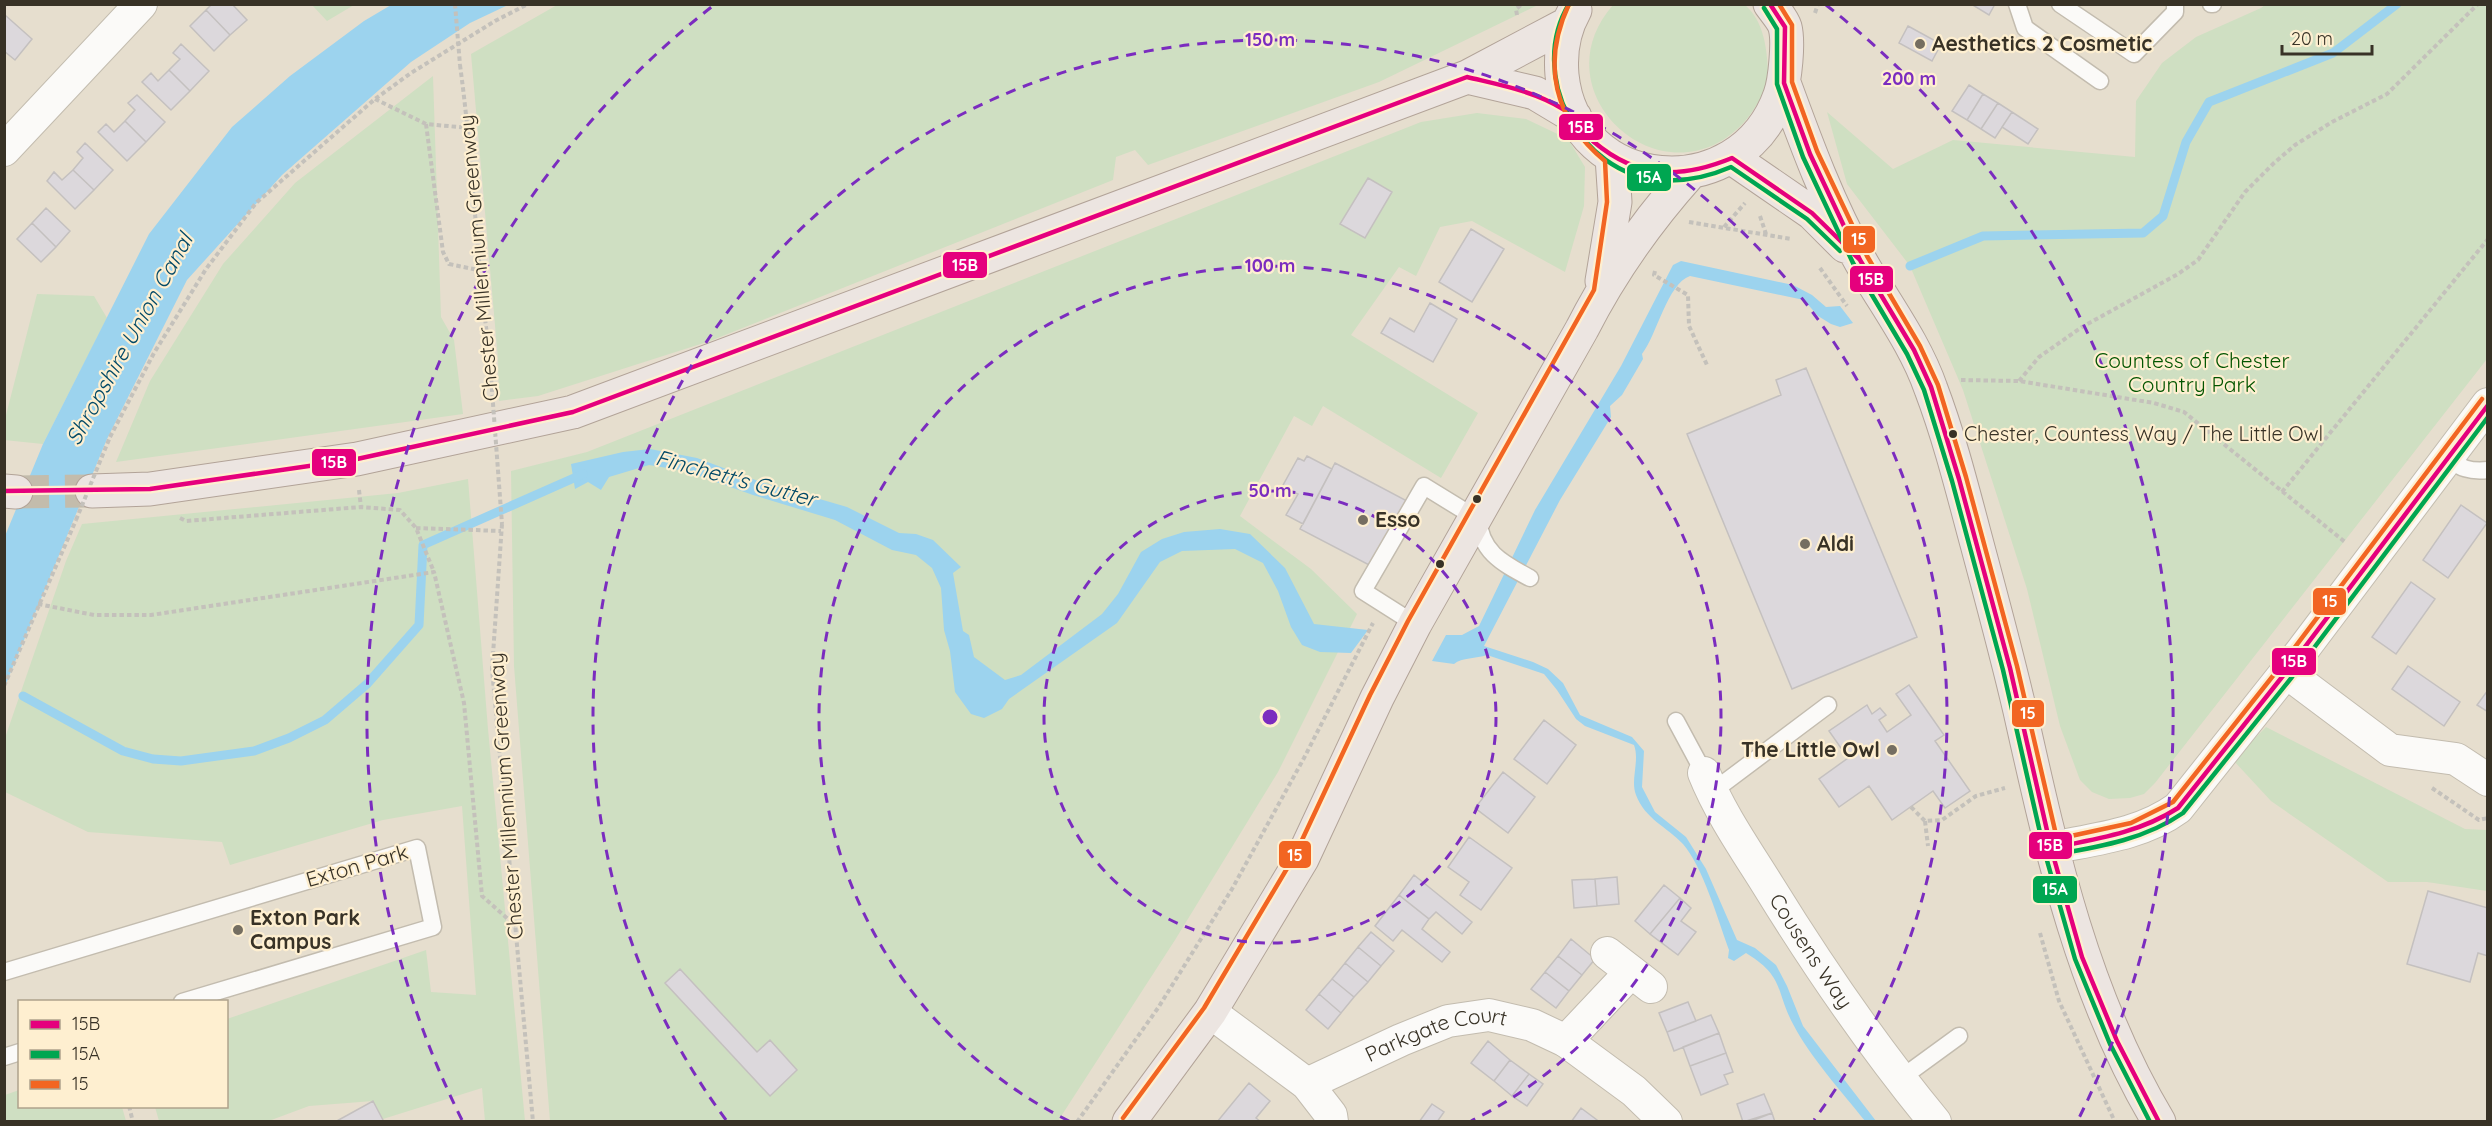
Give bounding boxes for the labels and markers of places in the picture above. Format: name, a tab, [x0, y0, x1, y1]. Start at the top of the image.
place label: Aesthetics 2 Cosmetic	[1932, 30, 2152, 56]
marker: Aesthetics 2 Cosmetic	[1913, 37, 1927, 51]
place label: Chester, Countess Way / The Little Owl	[1964, 421, 2323, 446]
marker: Chester, Countess Way / The Little Owl	[1947, 428, 1959, 440]
unlabelled marker	[1471, 493, 1483, 505]
place label: Esso	[1375, 506, 1420, 532]
marker: Esso	[1356, 513, 1370, 527]
place label: Aldi	[1817, 530, 1854, 556]
marker: Aldi	[1798, 537, 1812, 551]
unlabelled marker	[1434, 558, 1446, 570]
centre of rings	[1260, 707, 1280, 727]
place label: The Little Owl	[1741, 736, 1880, 762]
marker: The Little Owl	[1885, 743, 1899, 757]
place label: Exton Park Campus	[250, 904, 360, 954]
marker: Exton Park Campus	[231, 923, 245, 937]

